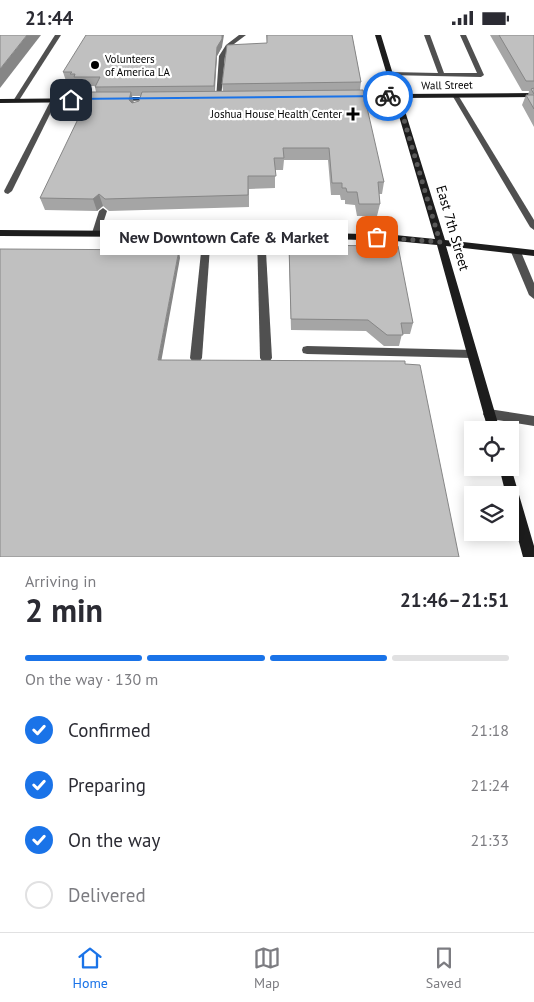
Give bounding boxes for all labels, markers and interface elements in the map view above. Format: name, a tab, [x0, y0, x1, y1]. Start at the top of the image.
text: 21:44	[25, 6, 73, 30]
place label: Volunteers of America LA	[104, 52, 171, 79]
marker: Volunteers of America LA	[89, 59, 101, 71]
courier	[363, 71, 413, 121]
street label: Wall Street	[421, 78, 473, 92]
pin	[50, 79, 92, 121]
icon: bike	[374, 82, 402, 110]
icon: home	[57, 86, 85, 114]
place label: Joshua House Health Center	[210, 107, 342, 121]
marker: Joshua House Health Center	[346, 107, 360, 121]
street label: East 7th Street	[432, 183, 474, 273]
pin	[356, 216, 398, 258]
callout: New Downtown Cafe & Market	[100, 219, 347, 255]
icon: bag	[363, 223, 391, 251]
text: New Downtown Cafe & Market	[119, 227, 329, 247]
map controls	[464, 421, 519, 541]
button: locate	[464, 421, 519, 476]
button: layers	[464, 486, 519, 541]
text: Arriving in	[25, 571, 96, 591]
text: 21:46–21:51	[400, 588, 509, 612]
text: 2 min	[25, 589, 103, 631]
text: On the way · 130 m	[25, 669, 158, 689]
icon: check	[25, 716, 53, 744]
text: Confirmed	[68, 718, 151, 742]
text: 21:18	[471, 720, 509, 740]
icon: check	[25, 771, 53, 799]
text: Preparing	[68, 773, 146, 797]
text: 21:24	[471, 775, 509, 795]
icon: check	[25, 826, 53, 854]
text: On the way	[68, 828, 160, 852]
text: 21:33	[471, 830, 509, 850]
text: Delivered	[68, 883, 146, 907]
tab: Home	[72, 944, 108, 992]
tab: Map	[253, 944, 281, 992]
tab: Saved	[426, 944, 461, 992]

